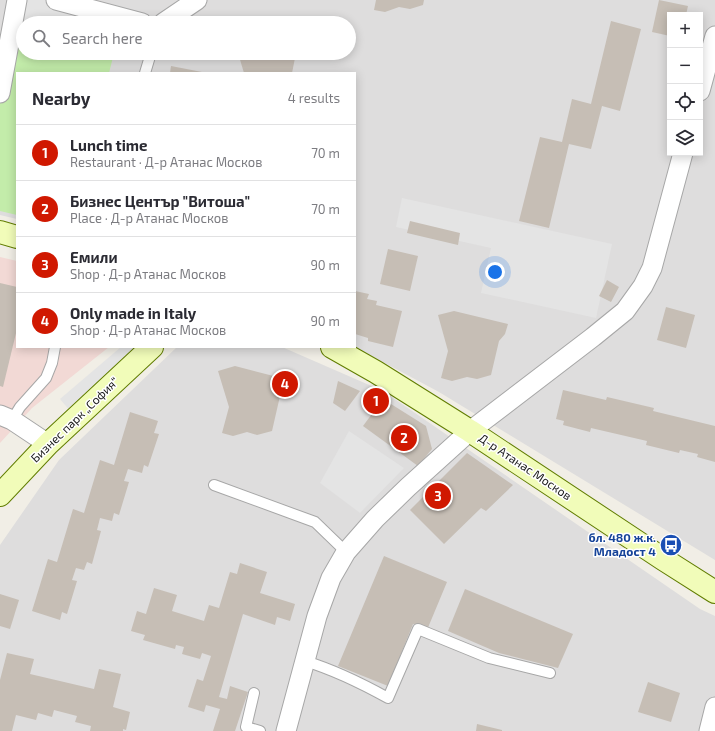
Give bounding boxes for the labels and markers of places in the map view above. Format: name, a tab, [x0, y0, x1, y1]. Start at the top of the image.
pin: 4	[272, 369, 298, 399]
pin: 1	[363, 386, 389, 416]
pin: 2	[391, 423, 417, 453]
pin: 3	[425, 481, 451, 511]
place label: бл. 480 ж.к. Младост 4	[588, 530, 656, 558]
bus stop icon: бл. 480 ж.к. Младост 4	[658, 532, 684, 558]

